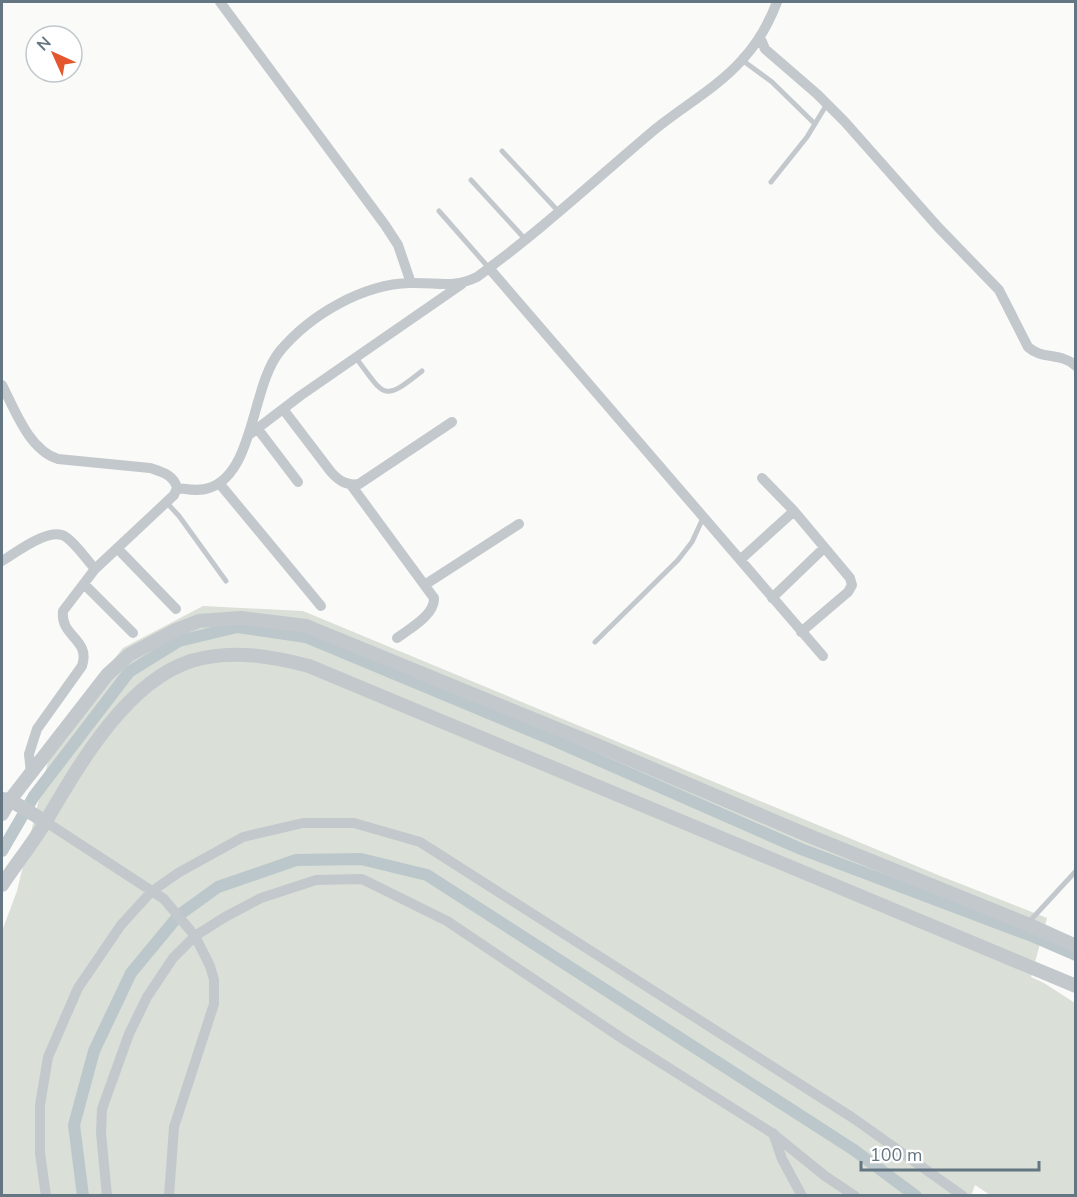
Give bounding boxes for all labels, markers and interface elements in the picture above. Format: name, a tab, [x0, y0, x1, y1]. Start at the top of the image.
north arrow	[24, 24, 84, 84]
text: N	[32, 32, 56, 56]
scale bar	[861, 1134, 1040, 1172]
text: 100 m	[870, 1143, 922, 1167]

